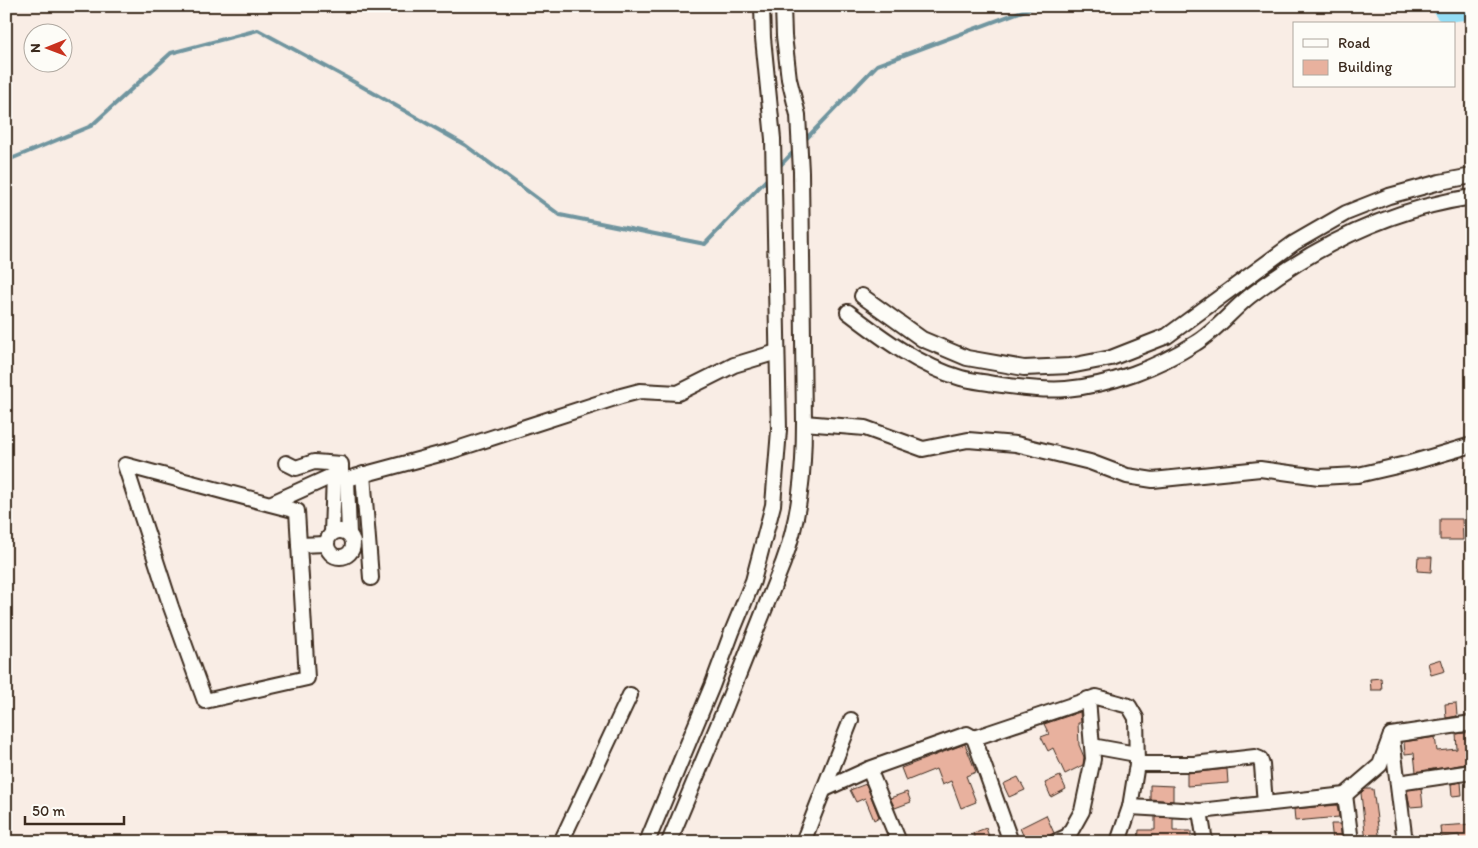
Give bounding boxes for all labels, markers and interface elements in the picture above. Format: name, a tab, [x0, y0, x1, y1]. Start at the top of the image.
north arrow	[22, 22, 72, 72]
legend	[1293, 22, 1456, 88]
text: Road	[1338, 34, 1371, 52]
text: N	[27, 43, 44, 53]
text: Building	[1338, 58, 1392, 76]
scale bar	[25, 793, 124, 825]
text: 50 m	[32, 802, 65, 820]

